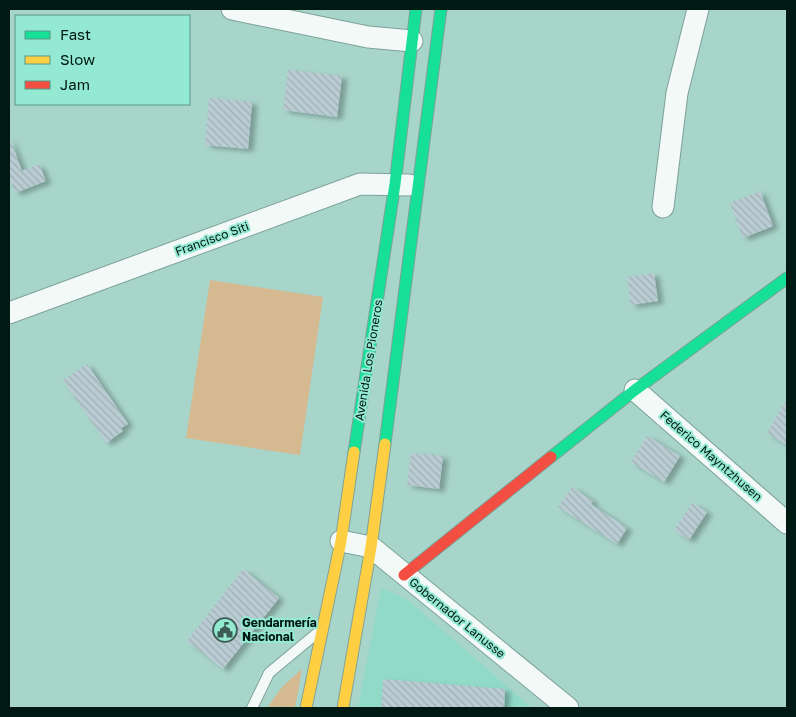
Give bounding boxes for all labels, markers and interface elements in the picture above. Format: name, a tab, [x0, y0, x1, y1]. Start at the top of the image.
legend	[15, 15, 190, 105]
text: Fast	[60, 25, 91, 43]
text: Slow	[60, 50, 95, 68]
text: Jam	[60, 75, 90, 93]
street label: Francisco Siti	[173, 218, 251, 259]
street label: Avenida Los Pioneros	[352, 298, 385, 422]
street label: Federico Mayntzhusen	[657, 407, 765, 504]
street label: Gobernador Lanusse	[406, 574, 508, 661]
place label: Gendarmería Nacional	[242, 615, 317, 644]
public building icon: Gendarmería Nacional	[212, 617, 238, 643]

